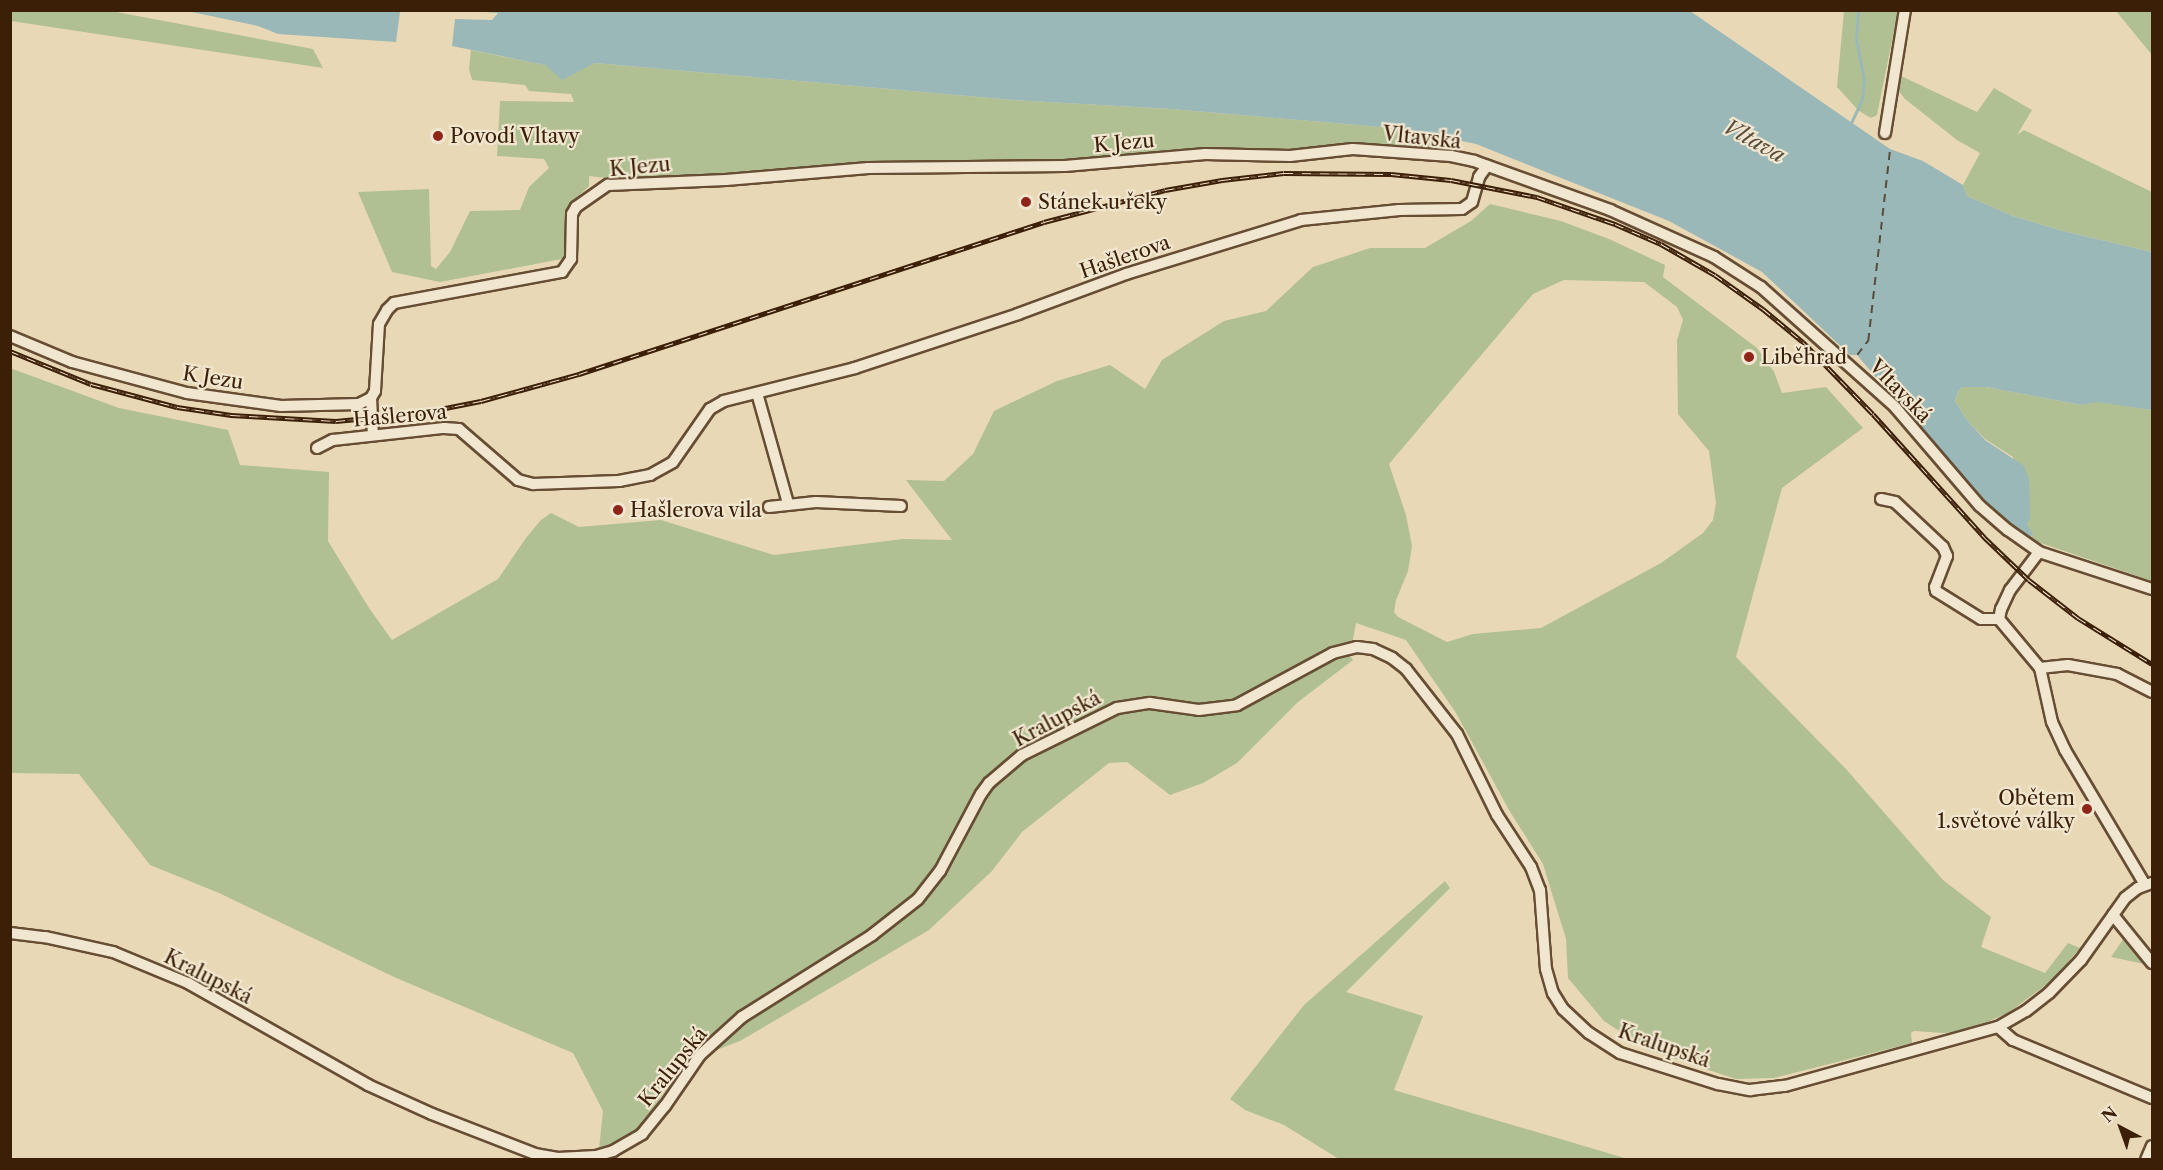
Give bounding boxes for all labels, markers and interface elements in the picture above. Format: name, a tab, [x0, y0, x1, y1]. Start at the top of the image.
water label: Vltava	[1719, 114, 1789, 168]
street label: Vltavská	[1382, 122, 1462, 154]
place label: Povodí Vltavy	[450, 124, 580, 148]
street label: K Jezu	[1092, 128, 1156, 158]
marker: Povodí Vltavy	[431, 129, 445, 143]
street label: K Jezu	[608, 152, 672, 182]
place label: Stánek u řeky	[1038, 190, 1168, 214]
marker: Stánek u řeky	[1019, 195, 1033, 209]
street label: Hašlerova	[1077, 230, 1173, 284]
place label: Liběhrad	[1761, 345, 1847, 369]
marker: Liběhrad	[1742, 350, 1756, 364]
street label: Vltavská	[1864, 354, 1936, 428]
street label: K Jezu	[181, 361, 245, 395]
street label: Hašlerova	[352, 400, 448, 432]
place label: Hašlerova vila	[630, 498, 763, 522]
marker: Hašlerova vila	[611, 503, 625, 517]
street label: Kralupská	[1009, 686, 1105, 752]
place label: Obětem 1.světové války	[1937, 786, 2075, 833]
marker: Obětem 1.světové války	[2080, 802, 2094, 816]
street label: Kralupská	[160, 945, 256, 1009]
street label: Kralupská	[1615, 1019, 1713, 1073]
street label: Kralupská	[634, 1022, 712, 1112]
north arrow	[2091, 1098, 2151, 1158]
text: N	[2097, 1102, 2121, 1127]

